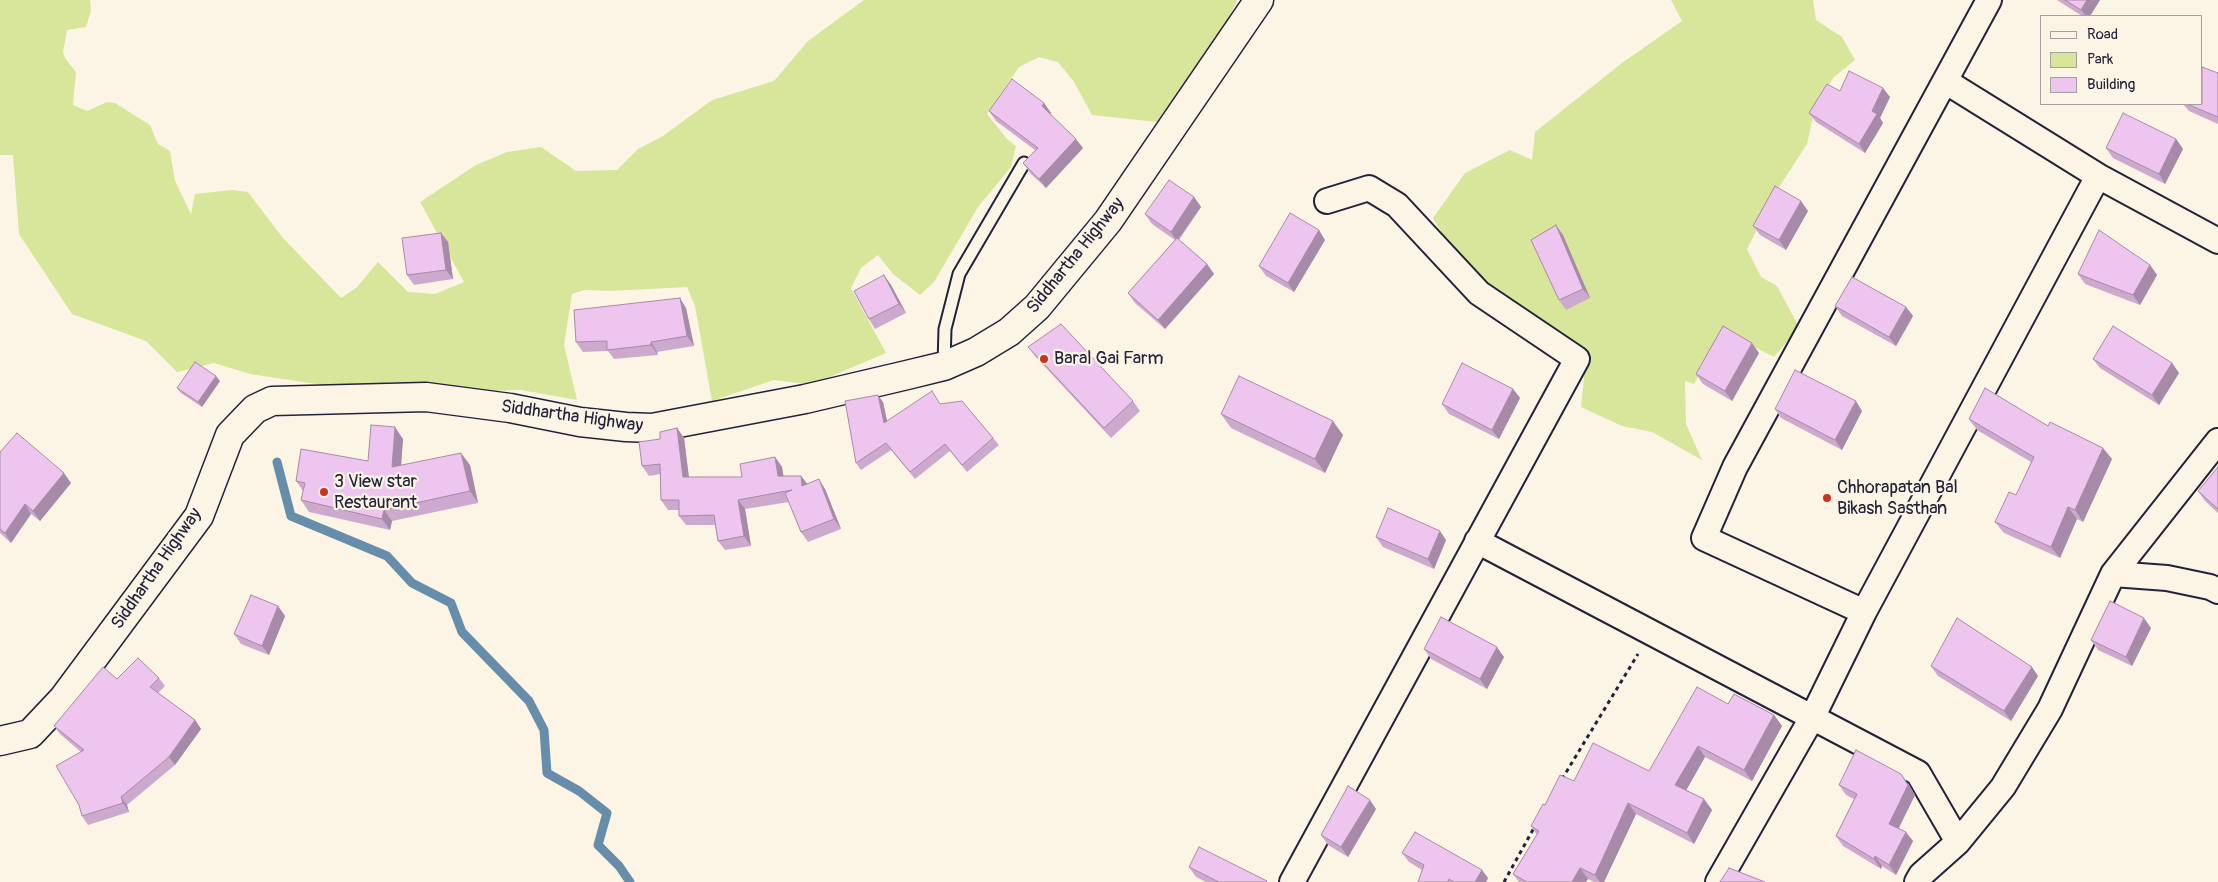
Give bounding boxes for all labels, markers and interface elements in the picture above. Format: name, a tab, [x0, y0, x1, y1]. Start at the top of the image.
legend	[2040, 15, 2203, 105]
text: Road	[2087, 25, 2118, 44]
text: Park	[2087, 50, 2113, 69]
text: Building	[2087, 75, 2135, 94]
street label: Siddhartha Highway	[1023, 194, 1129, 318]
place label: Baral Gai Farm	[1054, 348, 1163, 370]
marker: Baral Gai Farm	[1038, 353, 1050, 365]
street label: Siddhartha Highway	[500, 396, 644, 438]
place label: 3 View star Restaurant	[334, 471, 417, 514]
place label: Chhorapatan Bal Bikash Sasthan	[1837, 477, 1958, 520]
marker: 3 View star Restaurant	[318, 486, 330, 498]
marker: Chhorapatan Bal Bikash Sasthan	[1821, 492, 1833, 504]
street label: Siddhartha Highway	[107, 504, 207, 634]

